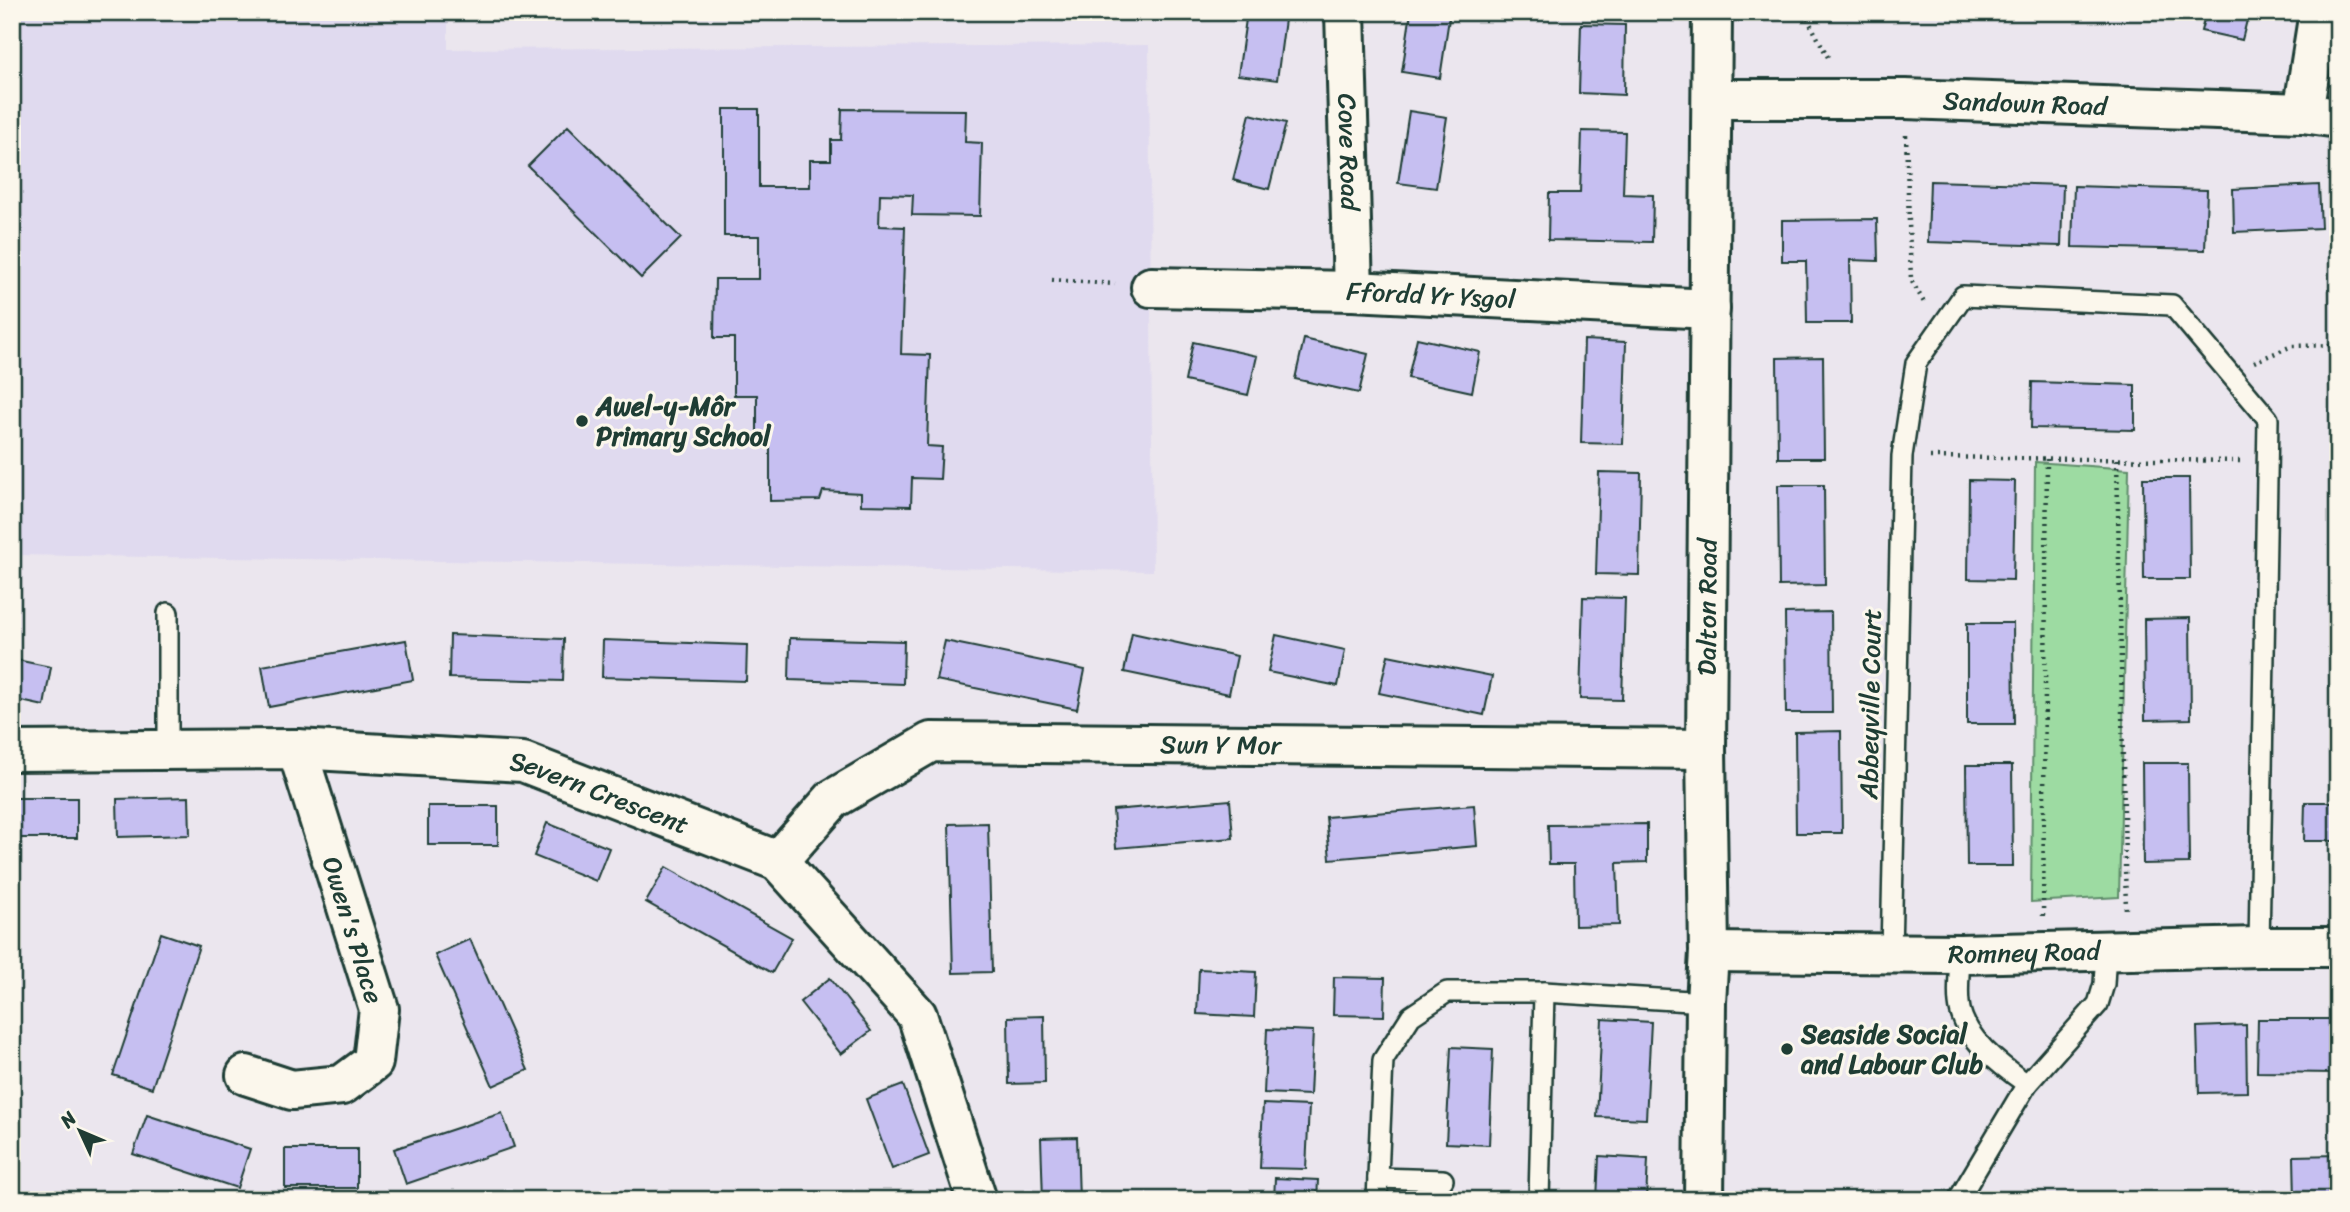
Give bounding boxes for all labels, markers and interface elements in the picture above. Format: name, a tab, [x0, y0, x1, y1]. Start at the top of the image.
street label: Sandown Road	[1942, 77, 2110, 129]
street label: Cove Road	[1324, 93, 1374, 213]
street label: Ffordd Yr Ysgol	[1345, 268, 1517, 322]
place label: Awel-y-Môr Primary School	[595, 383, 772, 459]
marker: Awel-y-Môr Primary School	[574, 413, 590, 429]
street label: Dalton Road	[1684, 536, 1731, 676]
street label: Abbeyville Court	[1845, 608, 1895, 801]
street label: Swn Y Mor	[1160, 721, 1283, 768]
street label: Severn Crescent	[508, 738, 696, 847]
street label: Owen's Place	[309, 851, 397, 1009]
street label: Romney Road	[1948, 928, 2103, 977]
place label: Seaside Social and Labour Club	[1800, 1011, 1983, 1087]
marker: Seaside Social and Labour Club	[1779, 1041, 1795, 1057]
north arrow	[46, 1096, 116, 1166]
text: N	[51, 1103, 85, 1136]

